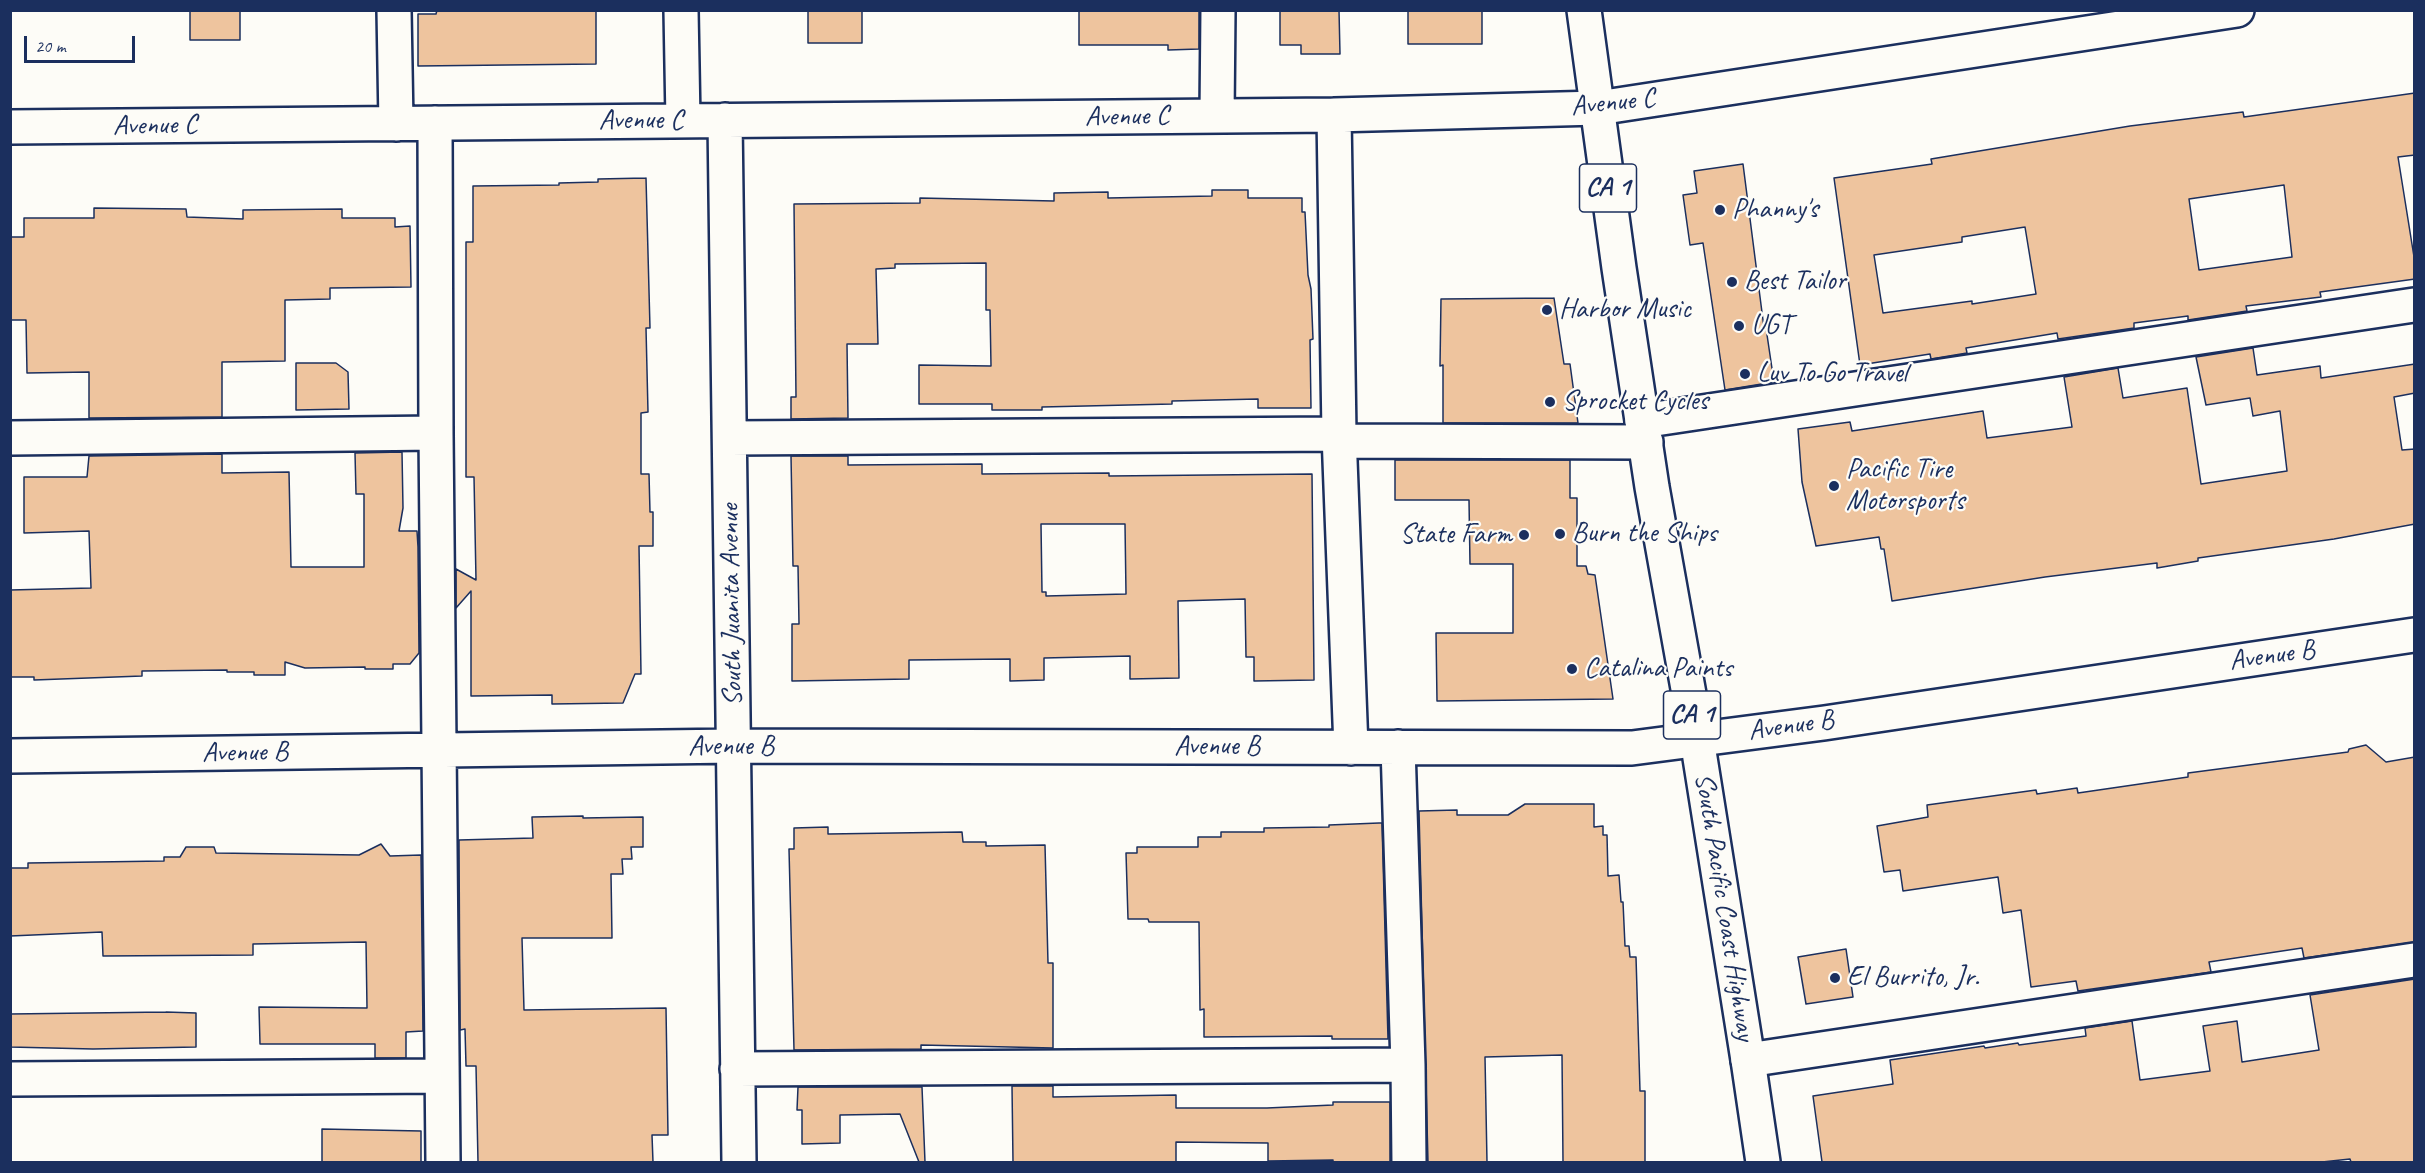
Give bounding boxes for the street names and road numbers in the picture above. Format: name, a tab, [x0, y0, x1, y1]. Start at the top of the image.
street label: Avenue C	[1569, 82, 1657, 124]
street label: Avenue C	[1085, 99, 1169, 135]
street label: Avenue C	[599, 104, 683, 138]
street label: Avenue C	[113, 108, 197, 144]
road number: CA 1	[1580, 164, 1636, 212]
street label: South Juanita Avenue	[713, 504, 751, 706]
street label: Avenue B	[2227, 633, 2317, 679]
road number: CA 1	[1664, 691, 1720, 739]
street label: Avenue B	[1746, 703, 1836, 749]
street label: Avenue B	[688, 730, 774, 764]
street label: Avenue B	[1174, 730, 1260, 764]
street label: Avenue B	[202, 735, 288, 771]
street label: South Pacific Coast Highway	[1686, 771, 1762, 1043]

